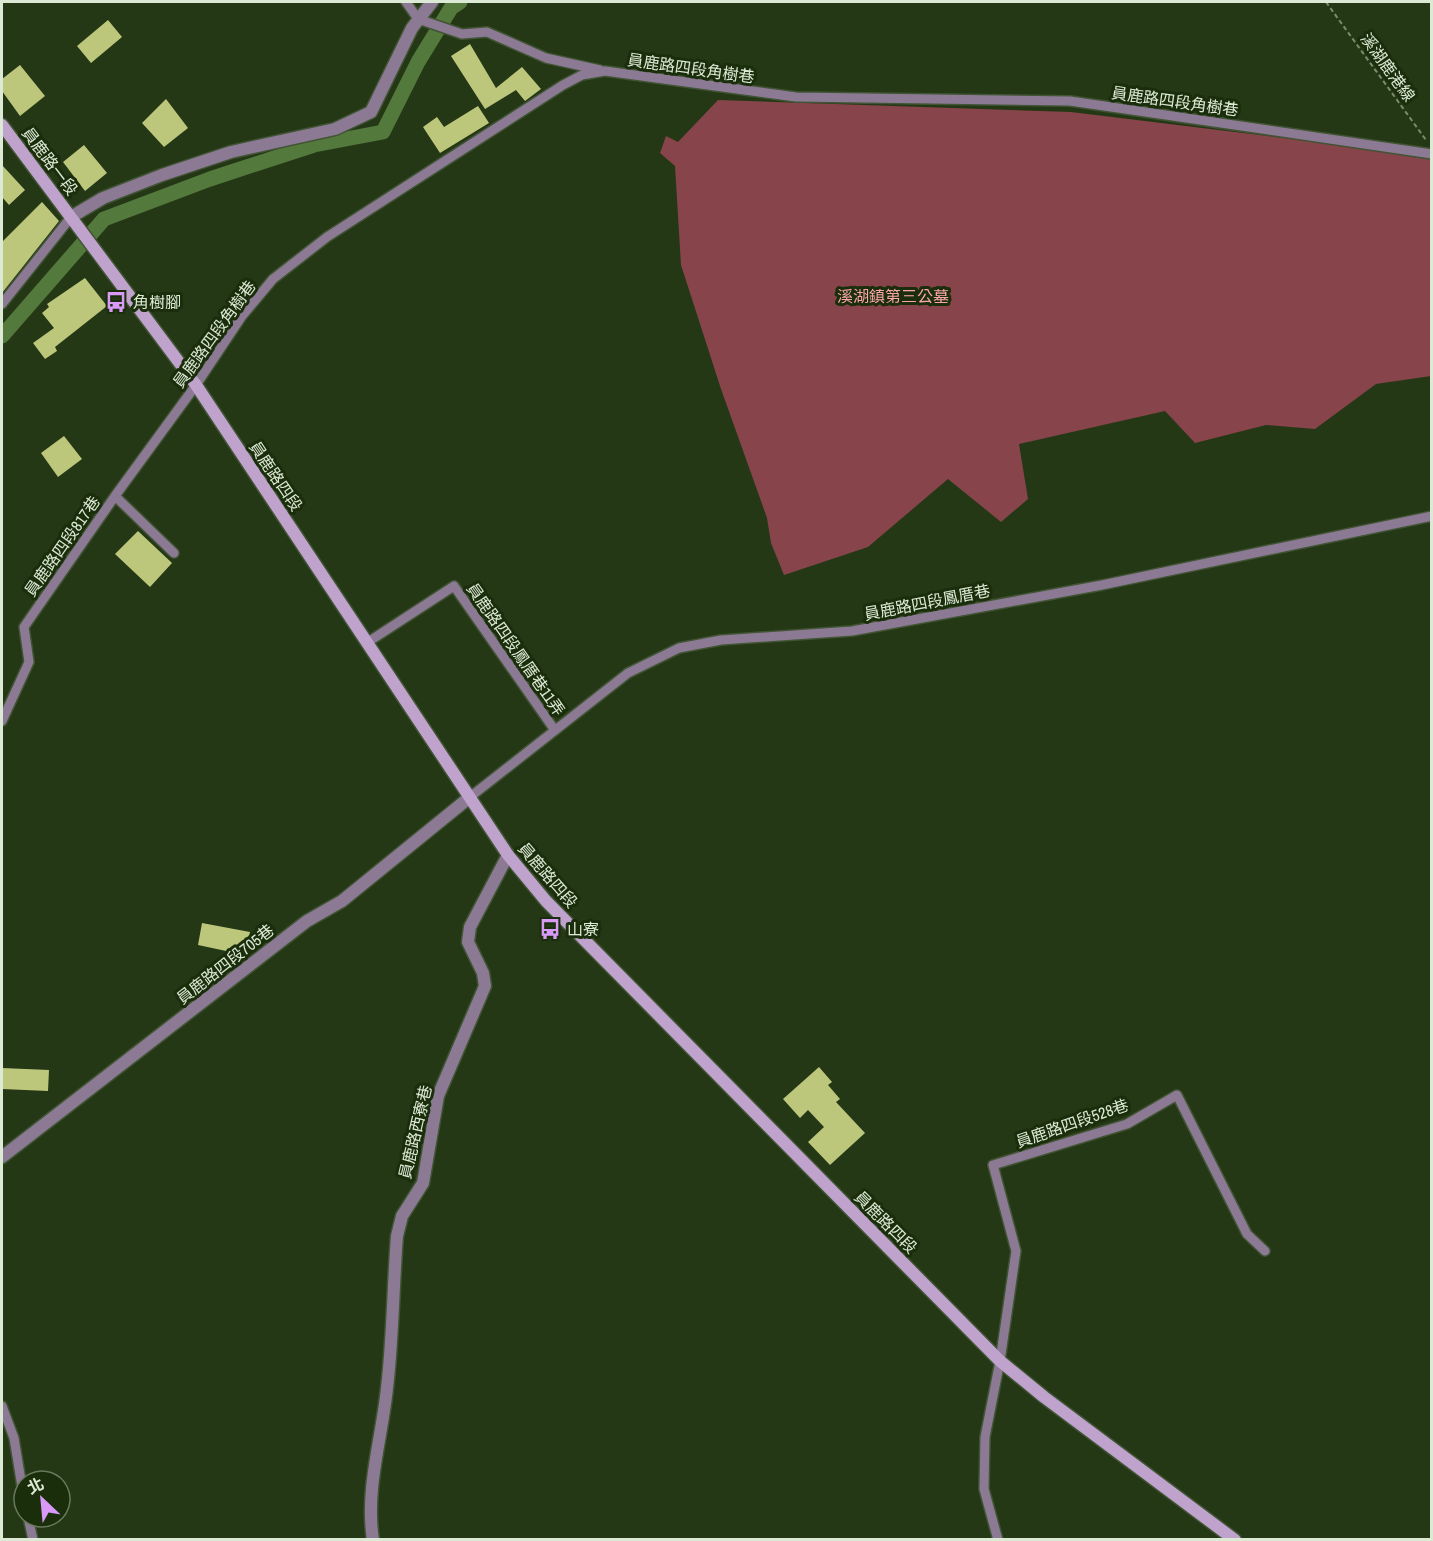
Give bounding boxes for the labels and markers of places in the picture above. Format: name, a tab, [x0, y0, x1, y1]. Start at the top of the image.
bus stop icon: 角樹腳	[104, 290, 128, 314]
place label: 角樹腳	[133, 291, 181, 313]
bus stop icon: 山寮	[538, 917, 562, 941]
place label: 山寮	[567, 918, 599, 940]

